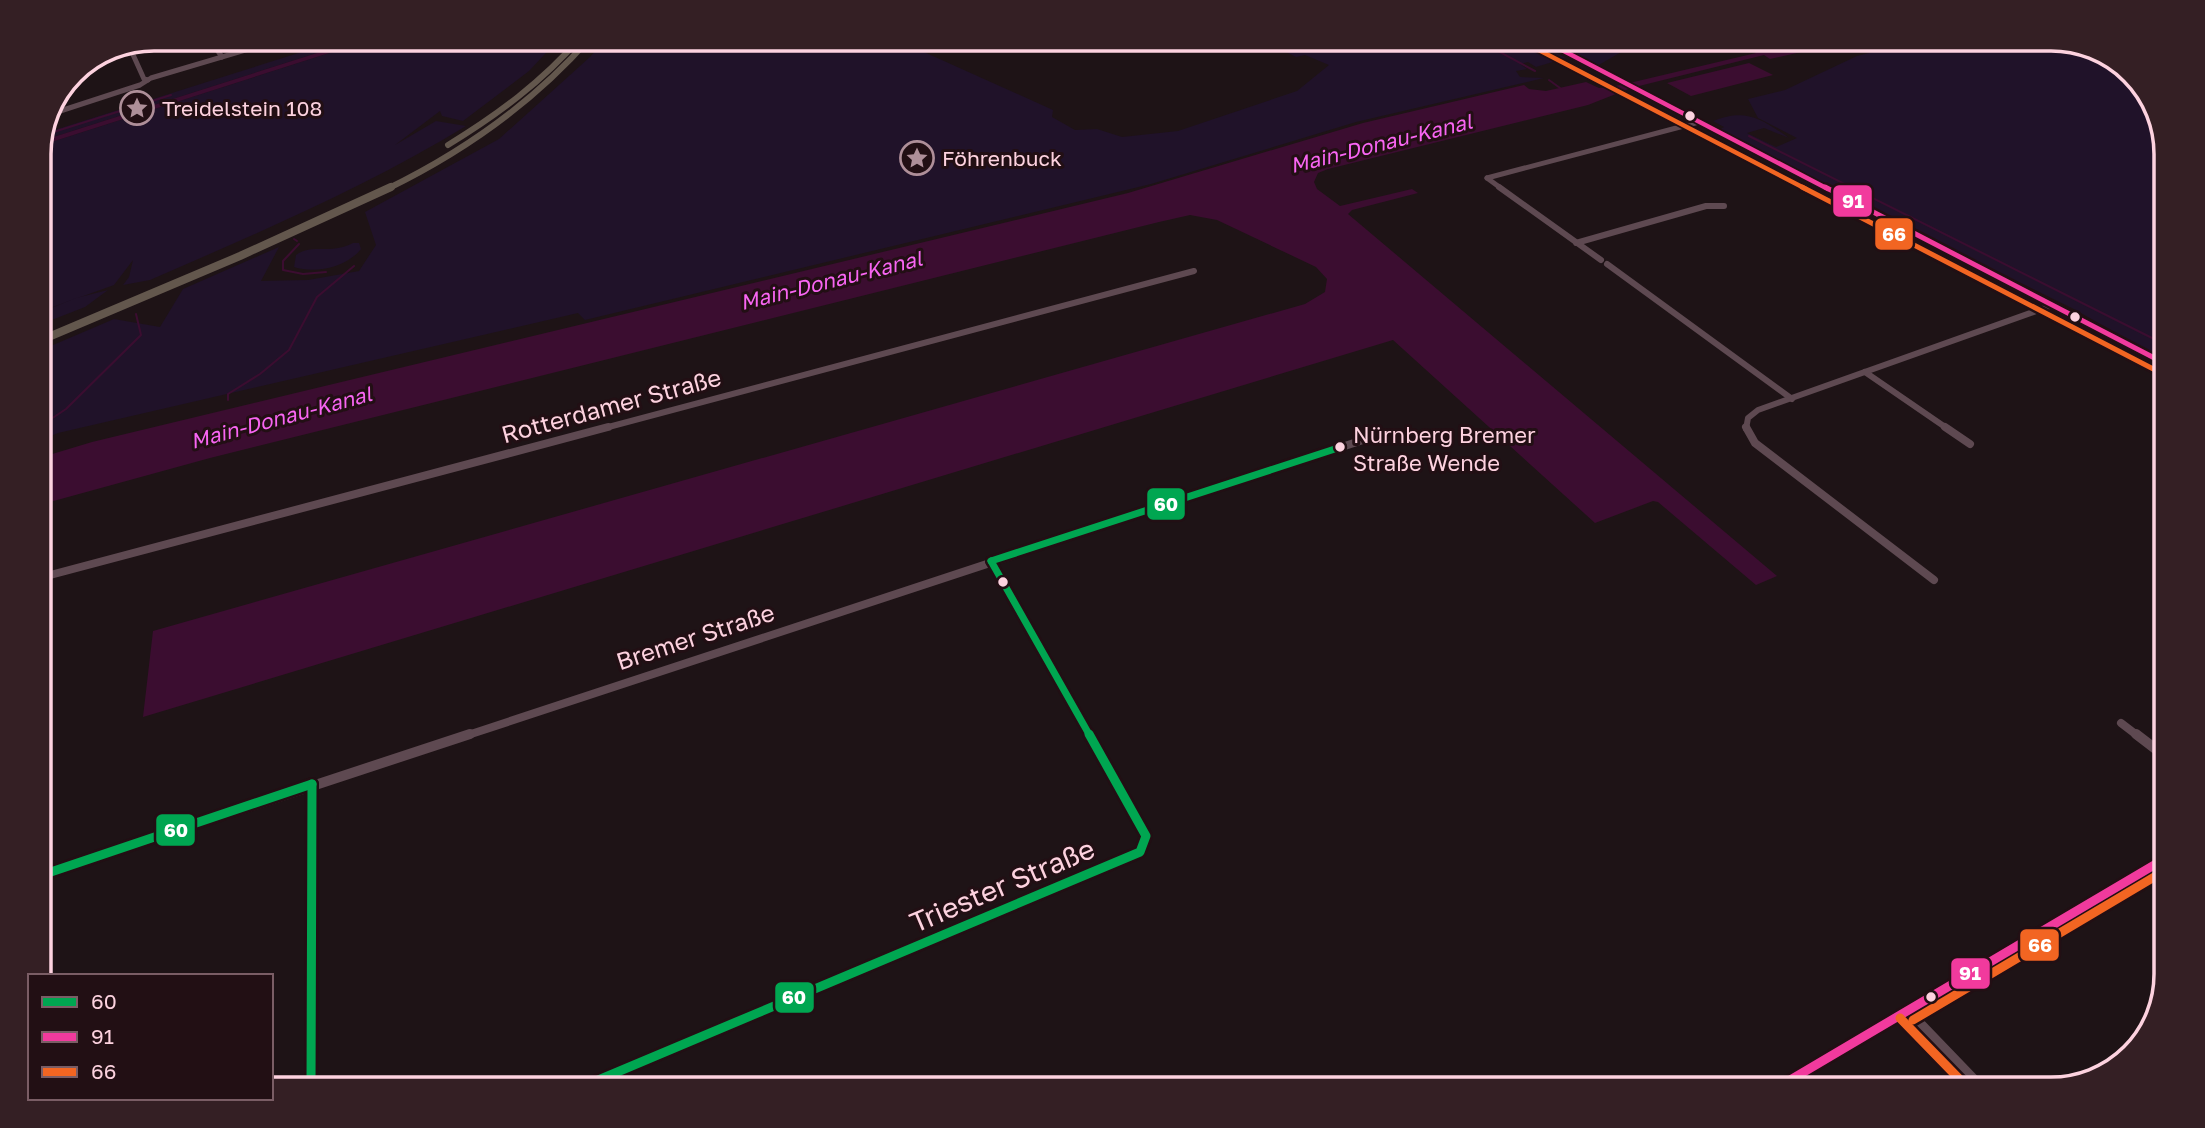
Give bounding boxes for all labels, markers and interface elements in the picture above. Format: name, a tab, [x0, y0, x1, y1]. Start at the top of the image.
place icon: Treidelstein 108	[118, 89, 156, 127]
place label: Treidelstein 108	[162, 95, 322, 121]
water label: Main-Donau-Kanal	[1287, 107, 1476, 178]
unlabelled marker	[1683, 109, 1697, 123]
place icon: Föhrenbuck	[898, 139, 936, 177]
place label: Föhrenbuck	[942, 145, 1062, 171]
line badge: 91	[1832, 184, 1873, 218]
text: 91	[1842, 189, 1864, 212]
line badge: 66	[1874, 217, 1914, 251]
text: 66	[1882, 222, 1906, 245]
water label: Main-Donau-Kanal	[737, 244, 926, 315]
unlabelled marker	[2068, 310, 2082, 324]
street label: Rotterdamer Straße	[498, 362, 724, 448]
water label: Main-Donau-Kanal	[187, 380, 376, 454]
place label: Nürnberg Bremer Straße Wende	[1353, 421, 1536, 476]
marker: Nürnberg Bremer Straße Wende	[1333, 440, 1347, 454]
line badge: 60	[1146, 487, 1186, 521]
text: 60	[1154, 492, 1178, 515]
unlabelled marker	[996, 575, 1010, 589]
street label: Bremer Straße	[612, 597, 778, 675]
line badge: 60	[155, 813, 196, 847]
text: 60	[164, 818, 188, 841]
street label: Triester Straße	[905, 831, 1099, 939]
line badge: 66	[2019, 928, 2060, 962]
text: 66	[2028, 933, 2052, 956]
line badge: 91	[1950, 957, 1991, 990]
text: 91	[1959, 961, 1981, 984]
legend	[28, 974, 273, 1100]
line badge: 60	[774, 981, 815, 1014]
text: 60	[782, 985, 806, 1008]
text: 60	[91, 988, 117, 1014]
unlabelled marker	[1924, 990, 1938, 1004]
text: 91	[91, 1023, 114, 1049]
text: 66	[91, 1058, 116, 1084]

